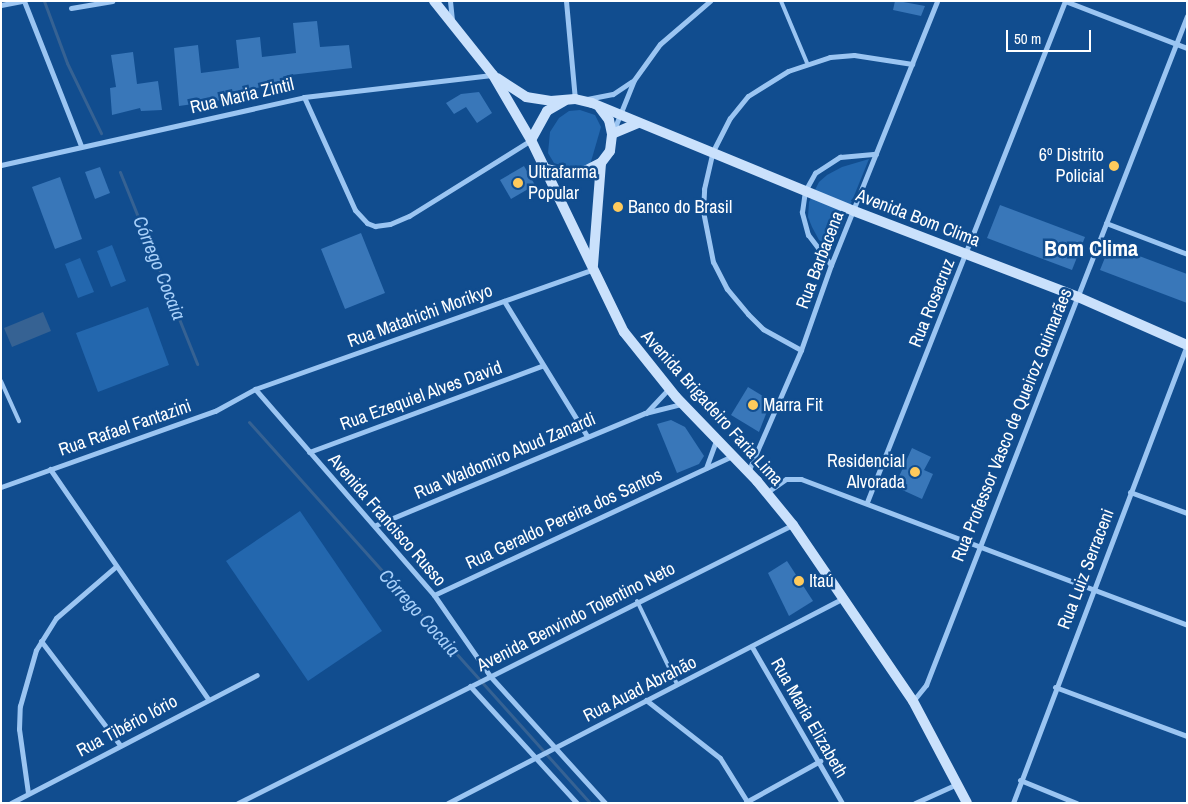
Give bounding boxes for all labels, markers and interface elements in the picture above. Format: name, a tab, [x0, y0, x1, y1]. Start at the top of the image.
scale bar	[1008, 20, 1093, 52]
text: 50 m	[1014, 28, 1041, 49]
street label: Rua Maria Zintil	[188, 74, 296, 118]
place label: 6º Distrito Policial	[1039, 145, 1104, 188]
marker: 6º Distrito Policial	[1108, 160, 1120, 172]
place label: Ultrafarma Popular	[528, 162, 597, 204]
marker: Ultrafarma Popular	[512, 177, 524, 189]
street label: Avenida Bom Clima	[853, 184, 983, 252]
place label: Banco do Brasil	[628, 196, 732, 218]
marker: Banco do Brasil	[612, 201, 624, 213]
street label: Rua Barbacena	[792, 208, 848, 312]
water label: Córrego Cocaia	[128, 213, 190, 323]
district label: Bom Clima	[1044, 236, 1138, 262]
street label: Rua Rosacruz	[904, 256, 960, 350]
street label: Rua Matahichi Morikyo	[345, 280, 495, 352]
street label: Rua Professor Vasco de Queiroz Guimarães	[947, 285, 1077, 565]
street label: Avenida Brigadeiro Faria Lima	[636, 326, 788, 490]
street label: Rua Ezequiel Alves David	[337, 357, 505, 435]
place label: Marra Fit	[763, 394, 823, 416]
street label: Rua Rafael Fantazini	[56, 395, 194, 461]
marker: Marra Fit	[747, 399, 759, 411]
street label: Rua Waldomiro Abud Zanardi	[411, 408, 599, 504]
street label: Avenida Francisco Russo	[323, 449, 451, 591]
place label: Residencial Alvorada	[827, 451, 905, 494]
street label: Rua Geraldo Pereira dos Santos	[462, 464, 666, 574]
marker: Residencial Alvorada	[909, 466, 921, 478]
street label: Rua Luiz Serraceni	[1053, 506, 1119, 632]
street label: Avenida Benvindo Tolentino Neto	[473, 558, 679, 676]
water label: Córrego Cocaia	[374, 565, 464, 661]
place label: Itaú	[809, 570, 834, 592]
marker: Itaú	[793, 575, 805, 587]
street label: Rua Auad Abrahão	[579, 651, 701, 727]
street label: Rua Maria Elizabeth	[766, 654, 852, 782]
street label: Rua Tibério Iório	[73, 690, 181, 762]

